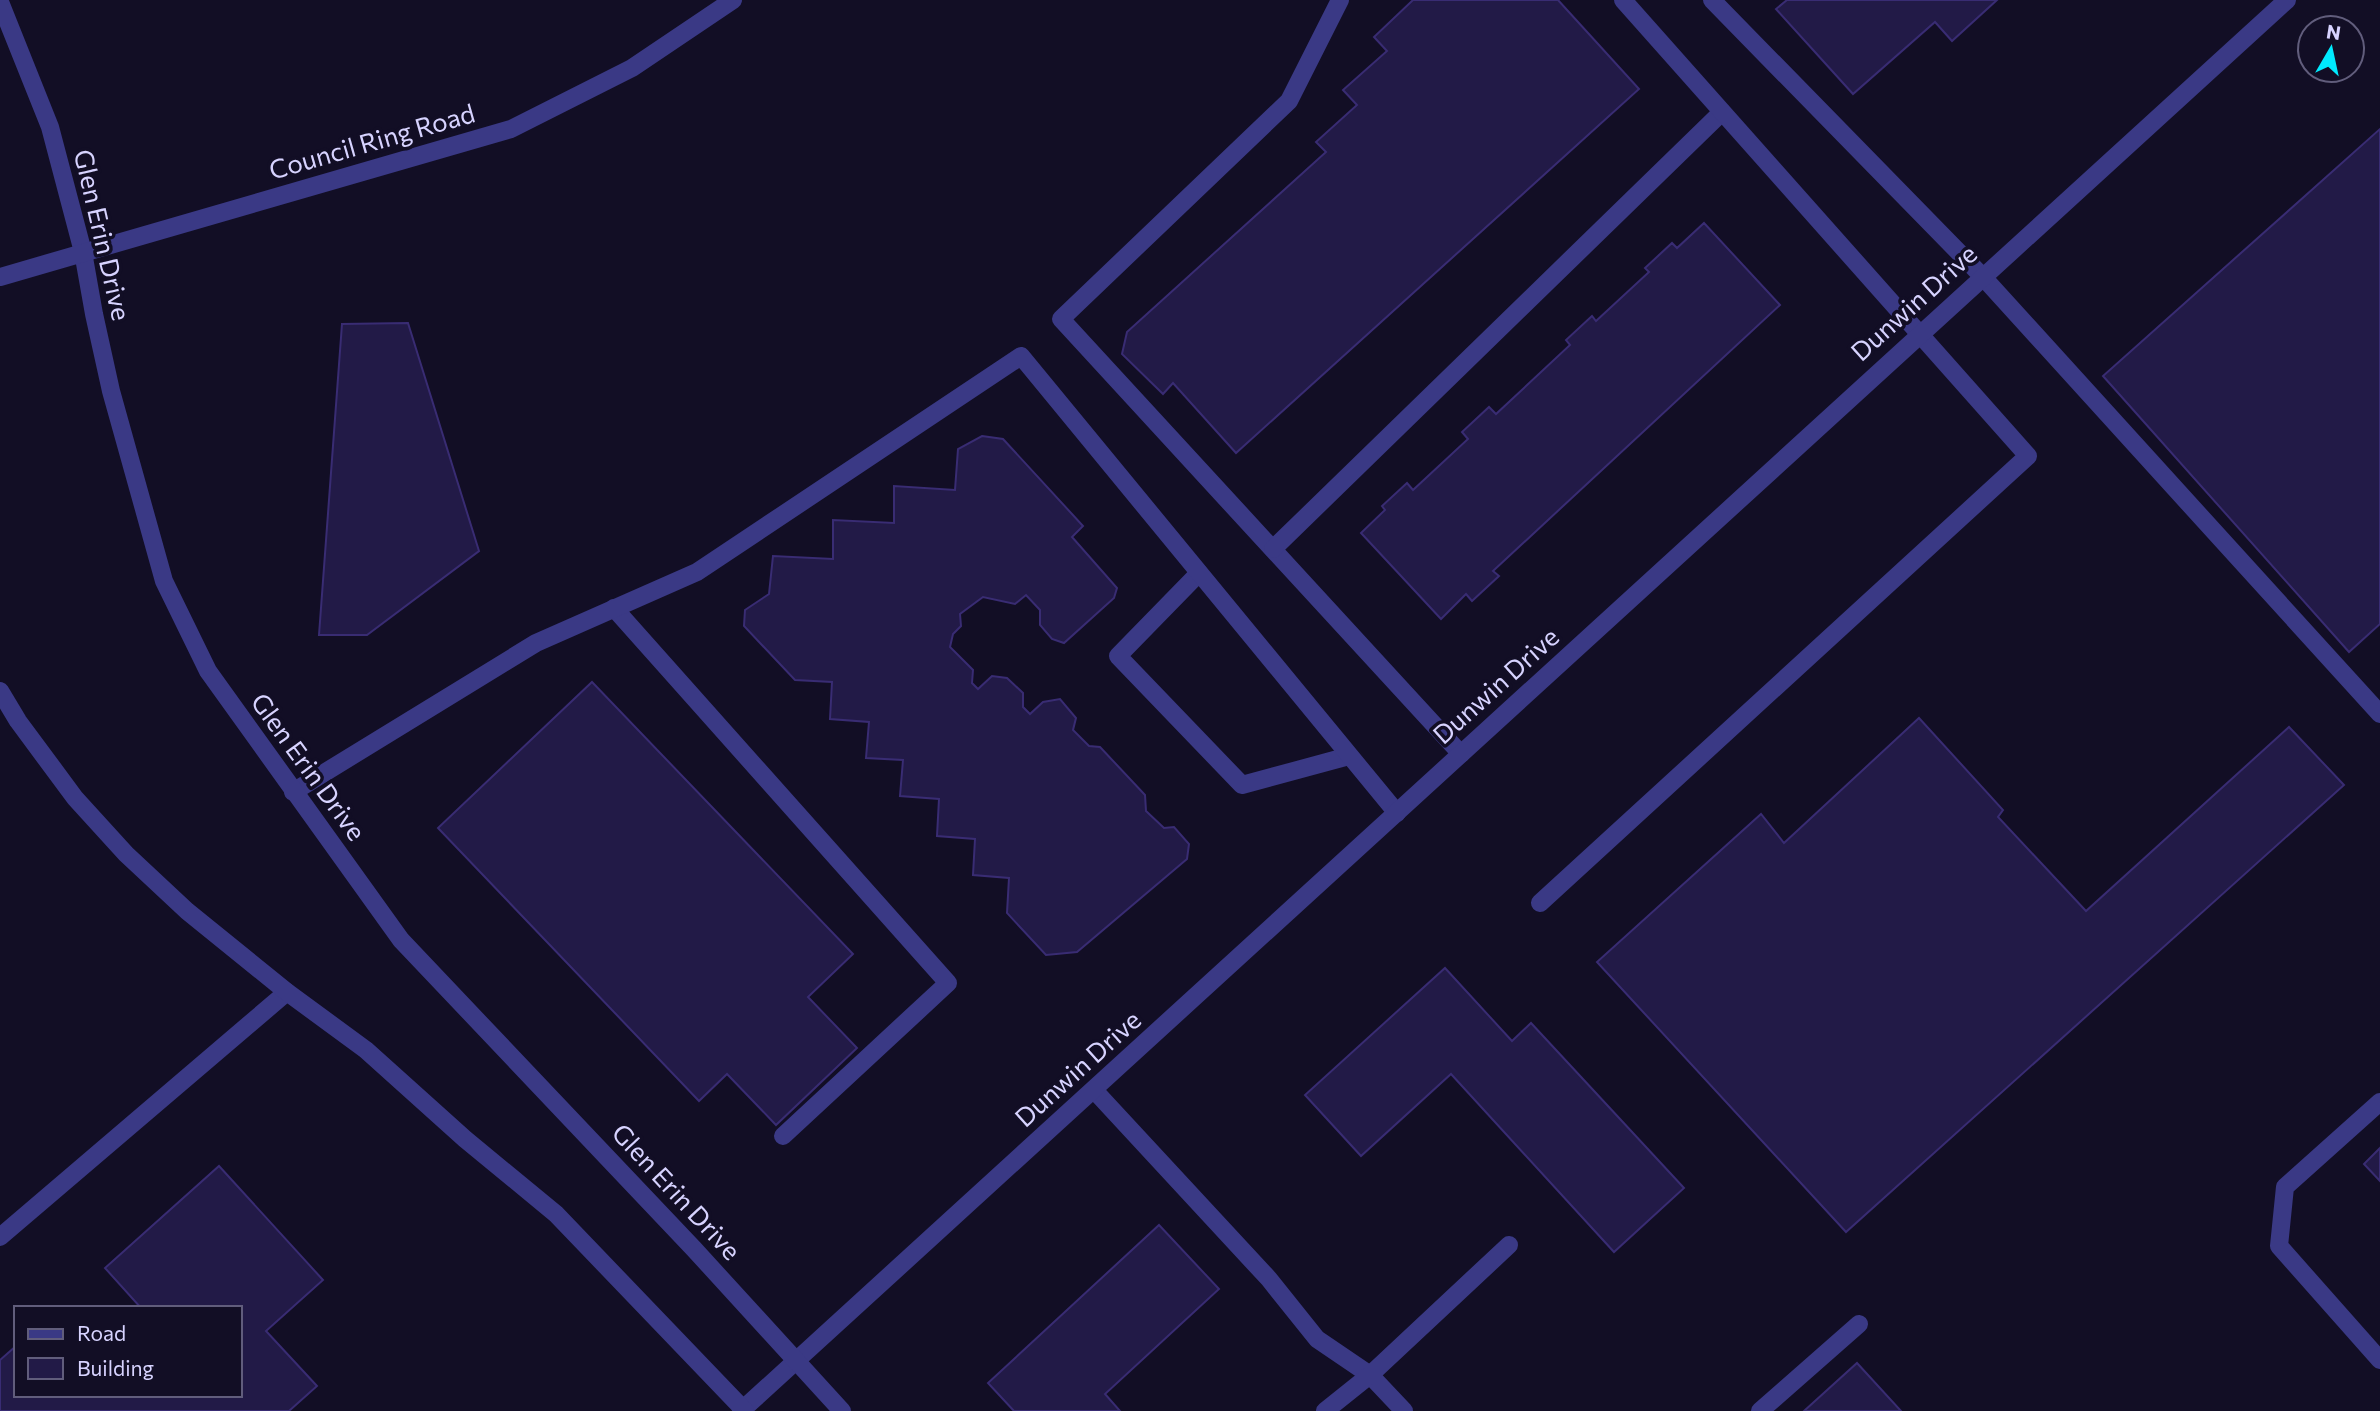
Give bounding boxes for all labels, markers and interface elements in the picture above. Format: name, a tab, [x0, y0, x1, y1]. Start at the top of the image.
north arrow	[2296, 14, 2366, 84]
text: N	[2325, 19, 2343, 44]
street label: Council Ring Road	[265, 96, 478, 185]
street label: Glen Erin Drive	[69, 146, 138, 323]
street label: Dunwin Drive	[1844, 237, 1982, 366]
street label: Dunwin Drive	[1426, 620, 1564, 749]
street label: Glen Erin Drive	[245, 686, 373, 846]
street label: Dunwin Drive	[1008, 1003, 1146, 1132]
street label: Glen Erin Drive	[606, 1117, 748, 1265]
legend	[14, 1306, 242, 1397]
text: Road	[77, 1320, 126, 1345]
text: Building	[77, 1355, 154, 1380]

